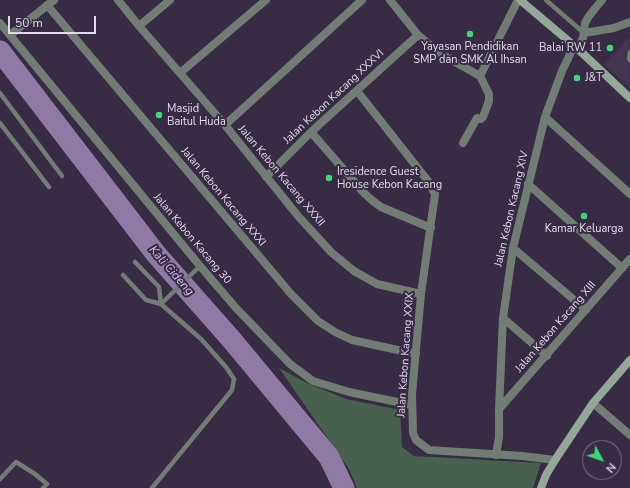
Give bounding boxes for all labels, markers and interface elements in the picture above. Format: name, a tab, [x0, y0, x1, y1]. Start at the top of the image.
scale bar	[10, 8, 98, 34]
text: 50 m	[15, 15, 43, 31]
marker: Yayasan Pendidikan SMP dan SMK Al Ihsan	[465, 29, 475, 39]
place label: Yayasan Pendidikan SMP dan SMK Al Ihsan	[413, 40, 527, 66]
place label: Balai RW 11	[539, 41, 602, 55]
marker: Balai RW 11	[605, 43, 615, 53]
street label: Jalan Kebon Kacang XXXVI	[281, 47, 387, 147]
place label: J&T	[585, 71, 603, 85]
marker: J&T	[572, 73, 582, 83]
place label: Masjid Baitul Huda	[167, 102, 226, 128]
marker: Masjid Baitul Huda	[154, 110, 164, 120]
street label: Jalan Kebon Kacang XXXII	[235, 123, 327, 229]
street label: Jalan Kebon Kacang XXXI	[178, 145, 268, 249]
street label: Jalan Kebon Kacang XIV	[492, 150, 532, 268]
place label: Iresidence Guest House Kebon Kacang	[337, 165, 442, 191]
marker: Iresidence Guest House Kebon Kacang	[324, 173, 334, 183]
street label: Jalan Kebon Kacang 30	[150, 191, 234, 287]
marker: Kamar Keluarga	[579, 211, 589, 221]
place label: Kamar Keluarga	[545, 222, 623, 236]
water label: Kali Cideng	[145, 243, 197, 299]
street label: Jalan Kebon Kacang XIII	[513, 279, 599, 375]
street label: Jalan Kebon Kacang XXIX	[395, 292, 417, 418]
north arrow	[582, 440, 622, 480]
text: N	[602, 460, 619, 476]

